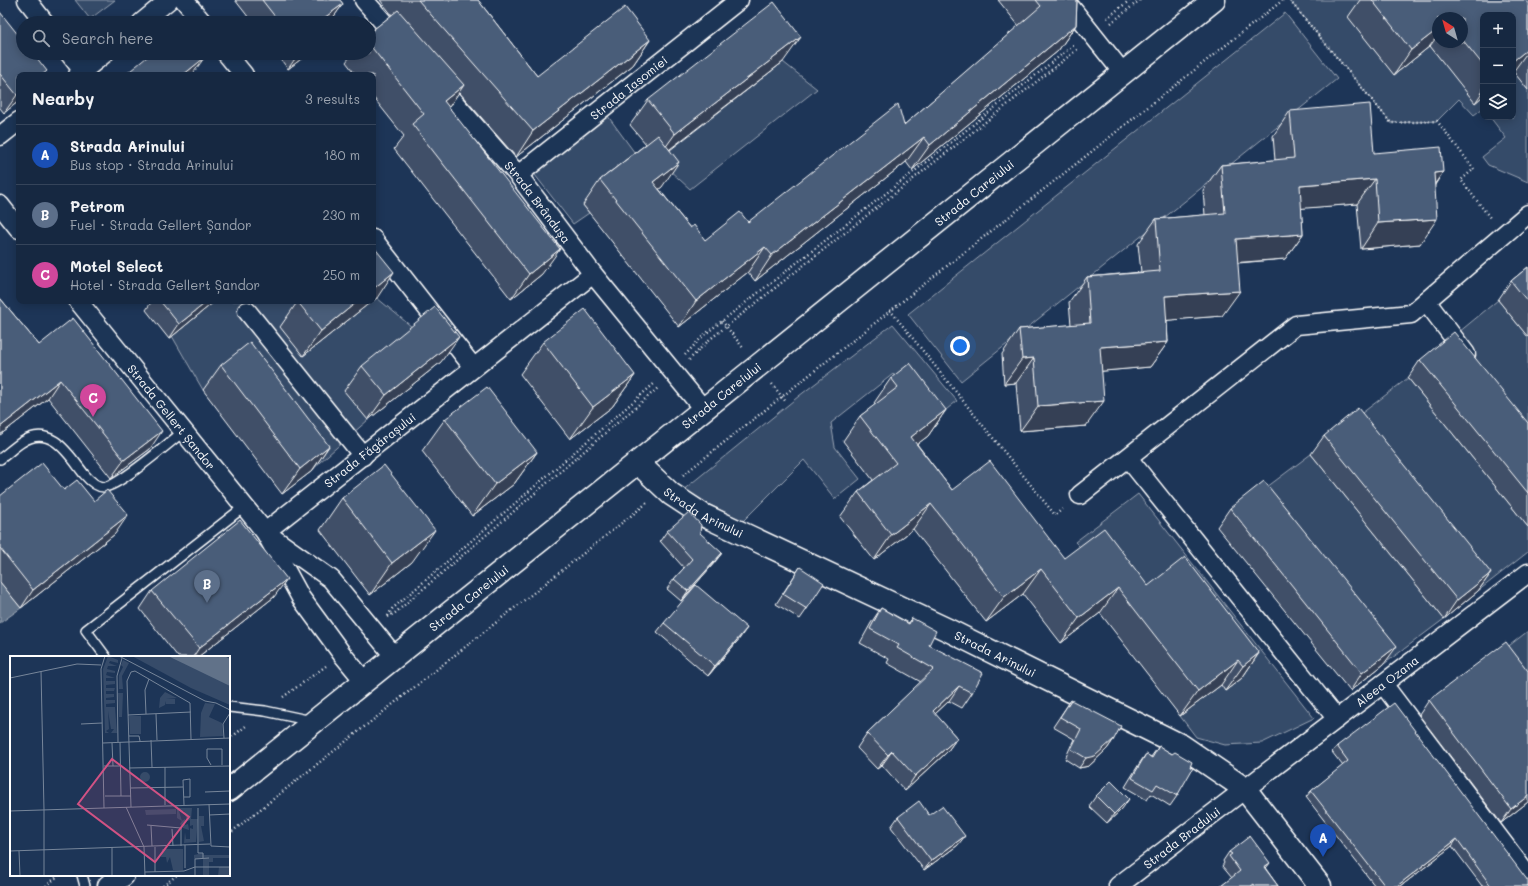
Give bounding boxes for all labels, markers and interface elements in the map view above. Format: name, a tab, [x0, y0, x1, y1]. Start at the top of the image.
north arrow	[1432, 12, 1468, 48]
map controls	[1480, 12, 1516, 120]
button: +	[1480, 12, 1516, 48]
search box	[16, 16, 376, 60]
icon: search	[30, 27, 52, 49]
text: Search here	[62, 28, 153, 48]
button: −	[1480, 48, 1516, 84]
street label: Strada Iasomiei	[586, 52, 671, 123]
button: layers	[1480, 84, 1516, 120]
text: Nearby	[32, 87, 94, 109]
text: 3 results	[305, 90, 360, 107]
text: Strada Arinului	[70, 136, 185, 156]
text: A	[40, 146, 50, 163]
text: 180 m	[324, 146, 360, 163]
text: Bus stop · Strada Arinului	[70, 156, 234, 173]
street label: Strada Careiului	[931, 156, 1017, 229]
street label: Strada Brândușa	[501, 157, 575, 246]
text: Petrom	[70, 196, 125, 216]
text: B	[41, 206, 49, 223]
text: 230 m	[323, 206, 360, 223]
text: Fuel · Strada Gellert Șandor	[70, 216, 252, 233]
text: Motel Select	[70, 256, 163, 276]
text: C	[40, 266, 50, 283]
text: 250 m	[323, 266, 360, 283]
text: Hotel · Strada Gellert Șandor	[70, 276, 260, 293]
your location	[950, 336, 970, 356]
street label: Strada Careiului	[678, 358, 764, 432]
street label: Strada Gellert Șandor	[124, 361, 219, 473]
pin: C	[80, 384, 106, 417]
street label: Strada Făgărașului	[320, 409, 419, 491]
street label: Strada Arinului	[661, 484, 746, 541]
street label: Strada Careiului	[425, 561, 512, 635]
pin: B	[194, 570, 220, 603]
street label: Strada Arinului	[952, 627, 1039, 680]
street label: Aleea Ozana	[1352, 652, 1421, 710]
inset map	[10, 656, 230, 876]
street label: Strada Bradului	[1140, 803, 1223, 872]
pin: A	[1310, 824, 1336, 857]

